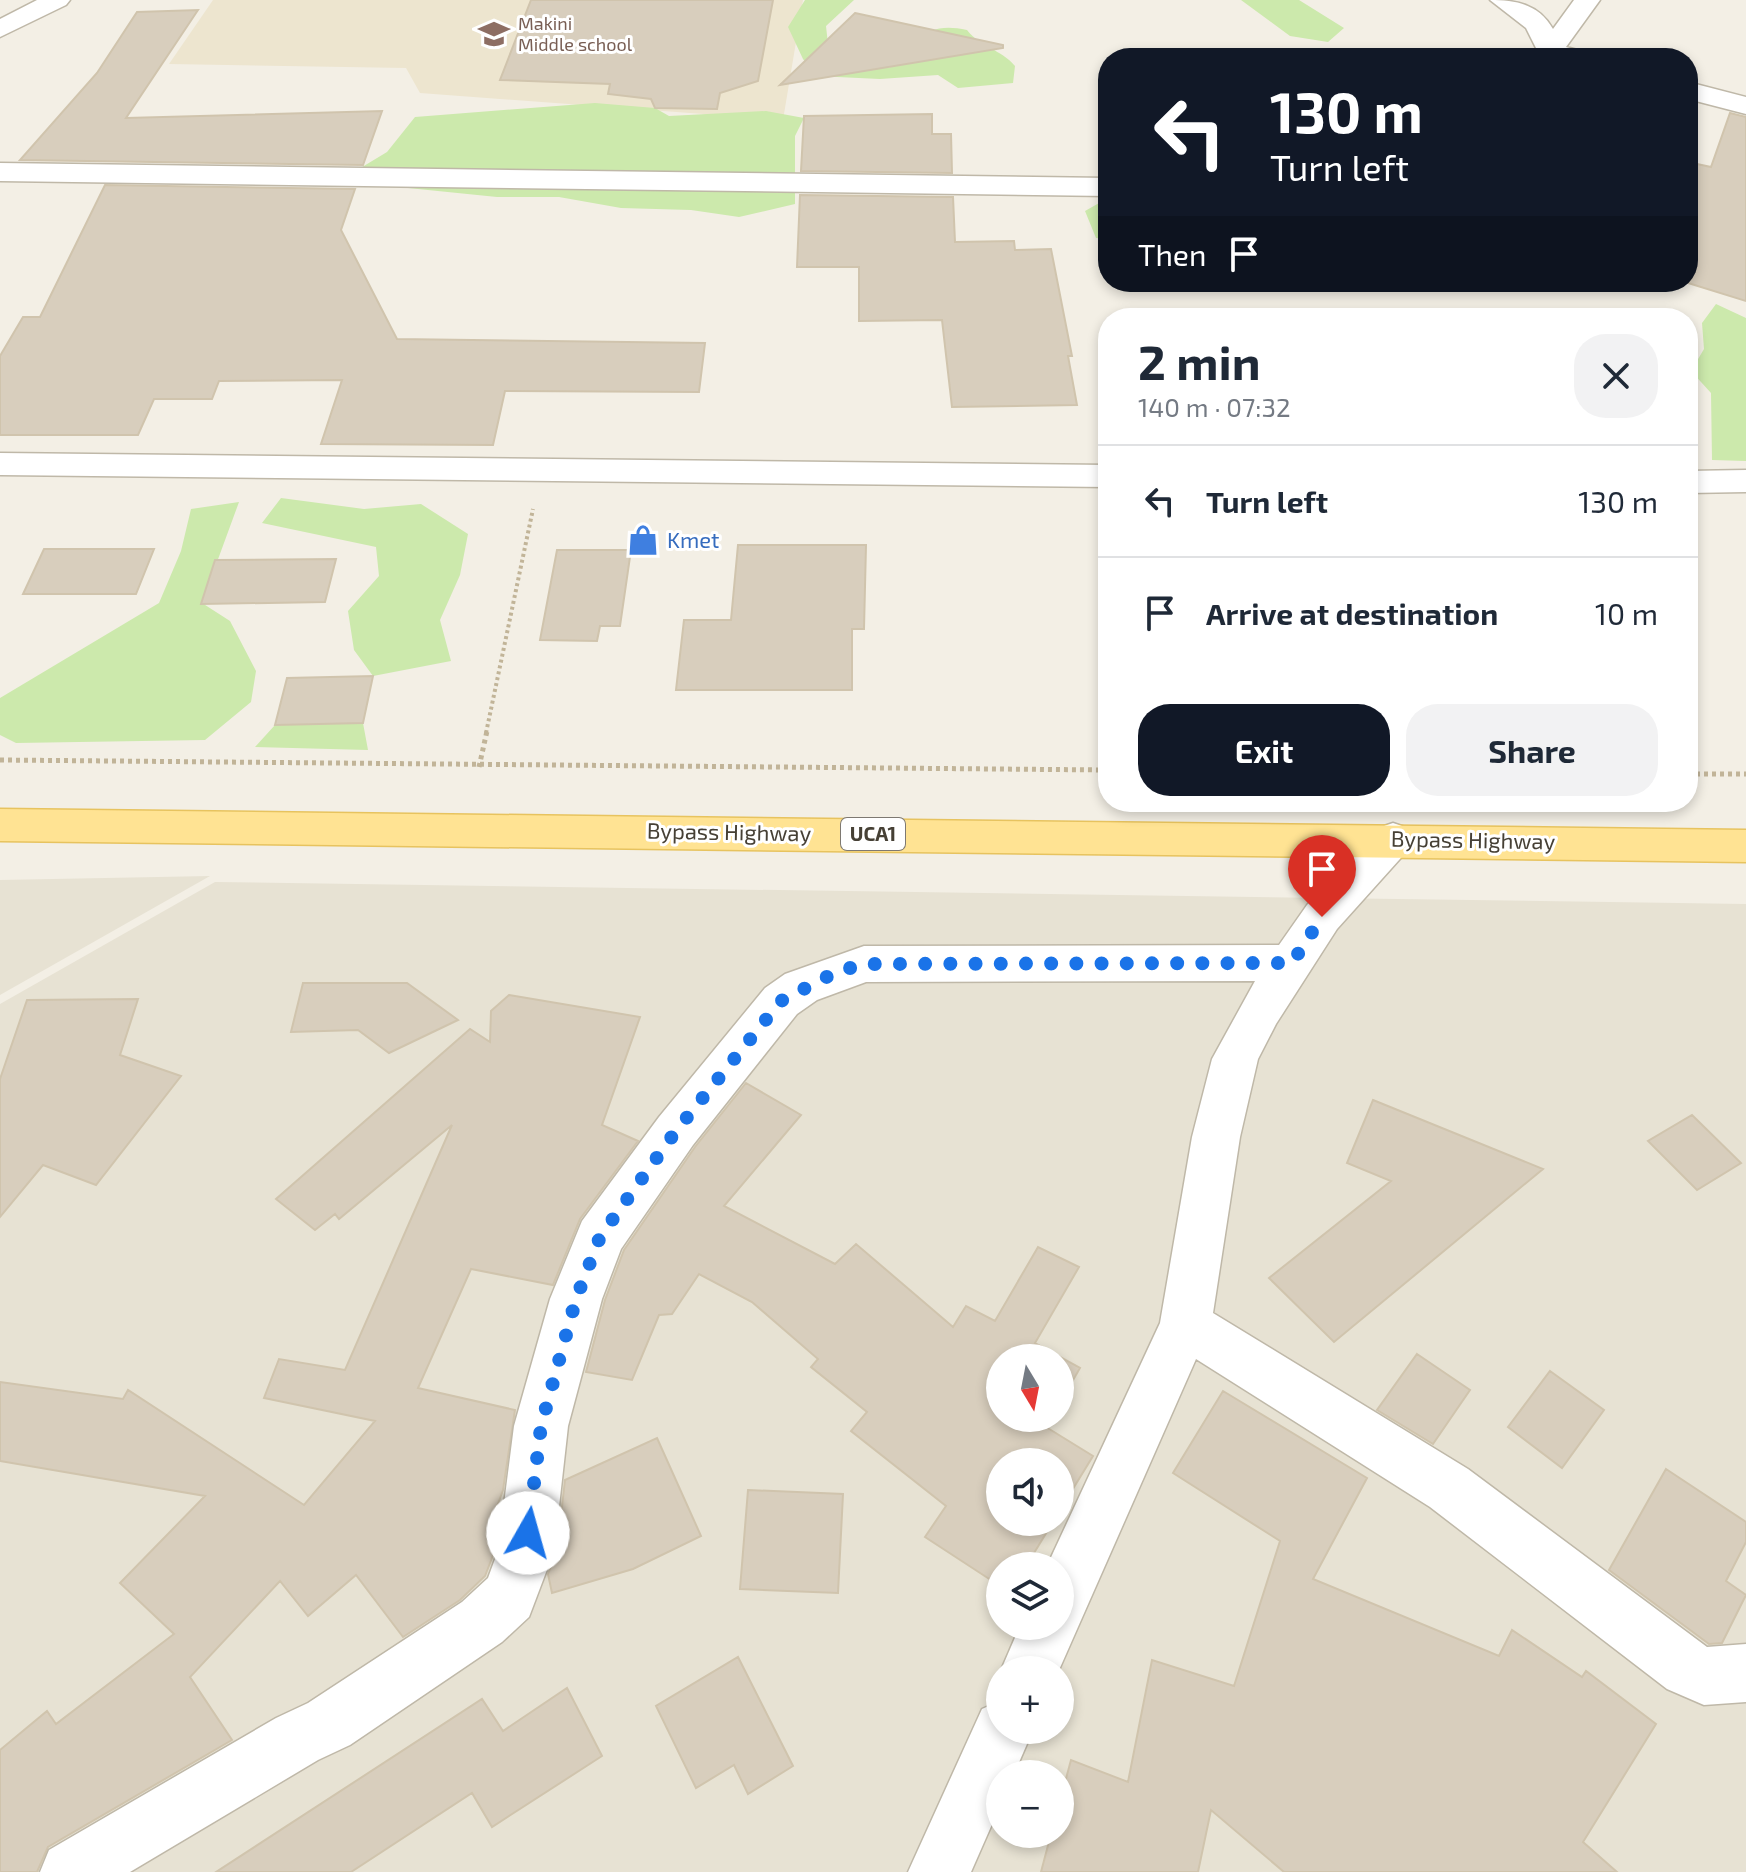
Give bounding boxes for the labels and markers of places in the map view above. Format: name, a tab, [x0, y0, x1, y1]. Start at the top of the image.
place label: Makini Middle school	[518, 12, 633, 55]
school or university icon: Makini Middle school	[477, 17, 511, 51]
shop icon: Kmet	[626, 523, 660, 557]
place label: Kmet	[667, 526, 719, 552]
pin	[1288, 835, 1356, 917]

